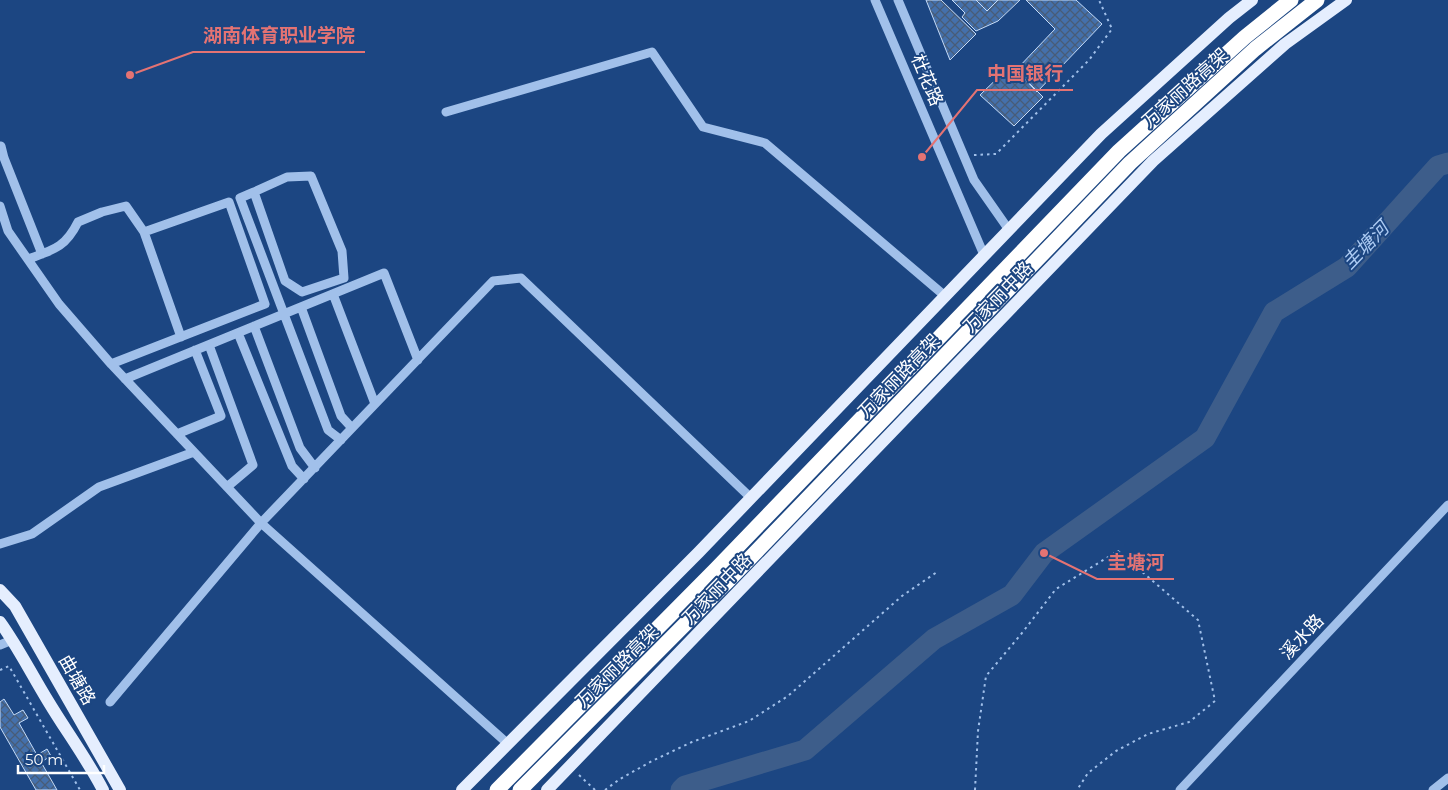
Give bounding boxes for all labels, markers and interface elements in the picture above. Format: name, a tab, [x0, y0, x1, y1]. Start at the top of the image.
callout: 湖南体育职业学院	[193, 18, 365, 52]
text: 湖南体育职业学院	[203, 24, 355, 47]
street label: 万家丽路高架	[1138, 44, 1232, 132]
street label: 杜花路	[906, 51, 948, 109]
callout: 中国银行	[977, 56, 1073, 90]
text: 中国银行	[987, 62, 1063, 85]
water label: 圭塘河	[1337, 214, 1396, 274]
street label: 万家丽中路	[959, 257, 1037, 337]
street label: 万家丽路高架	[854, 330, 944, 422]
callout: 圭塘河	[1097, 545, 1174, 579]
street label: 万家丽中路	[678, 549, 756, 629]
text: 圭塘河	[1107, 551, 1165, 574]
street label: 溪水路	[1276, 610, 1328, 664]
street label: 万家丽路高架	[571, 620, 663, 712]
street label: 曲塘路	[54, 651, 100, 709]
scale bar	[18, 742, 104, 774]
text: 50 m	[25, 750, 63, 769]

